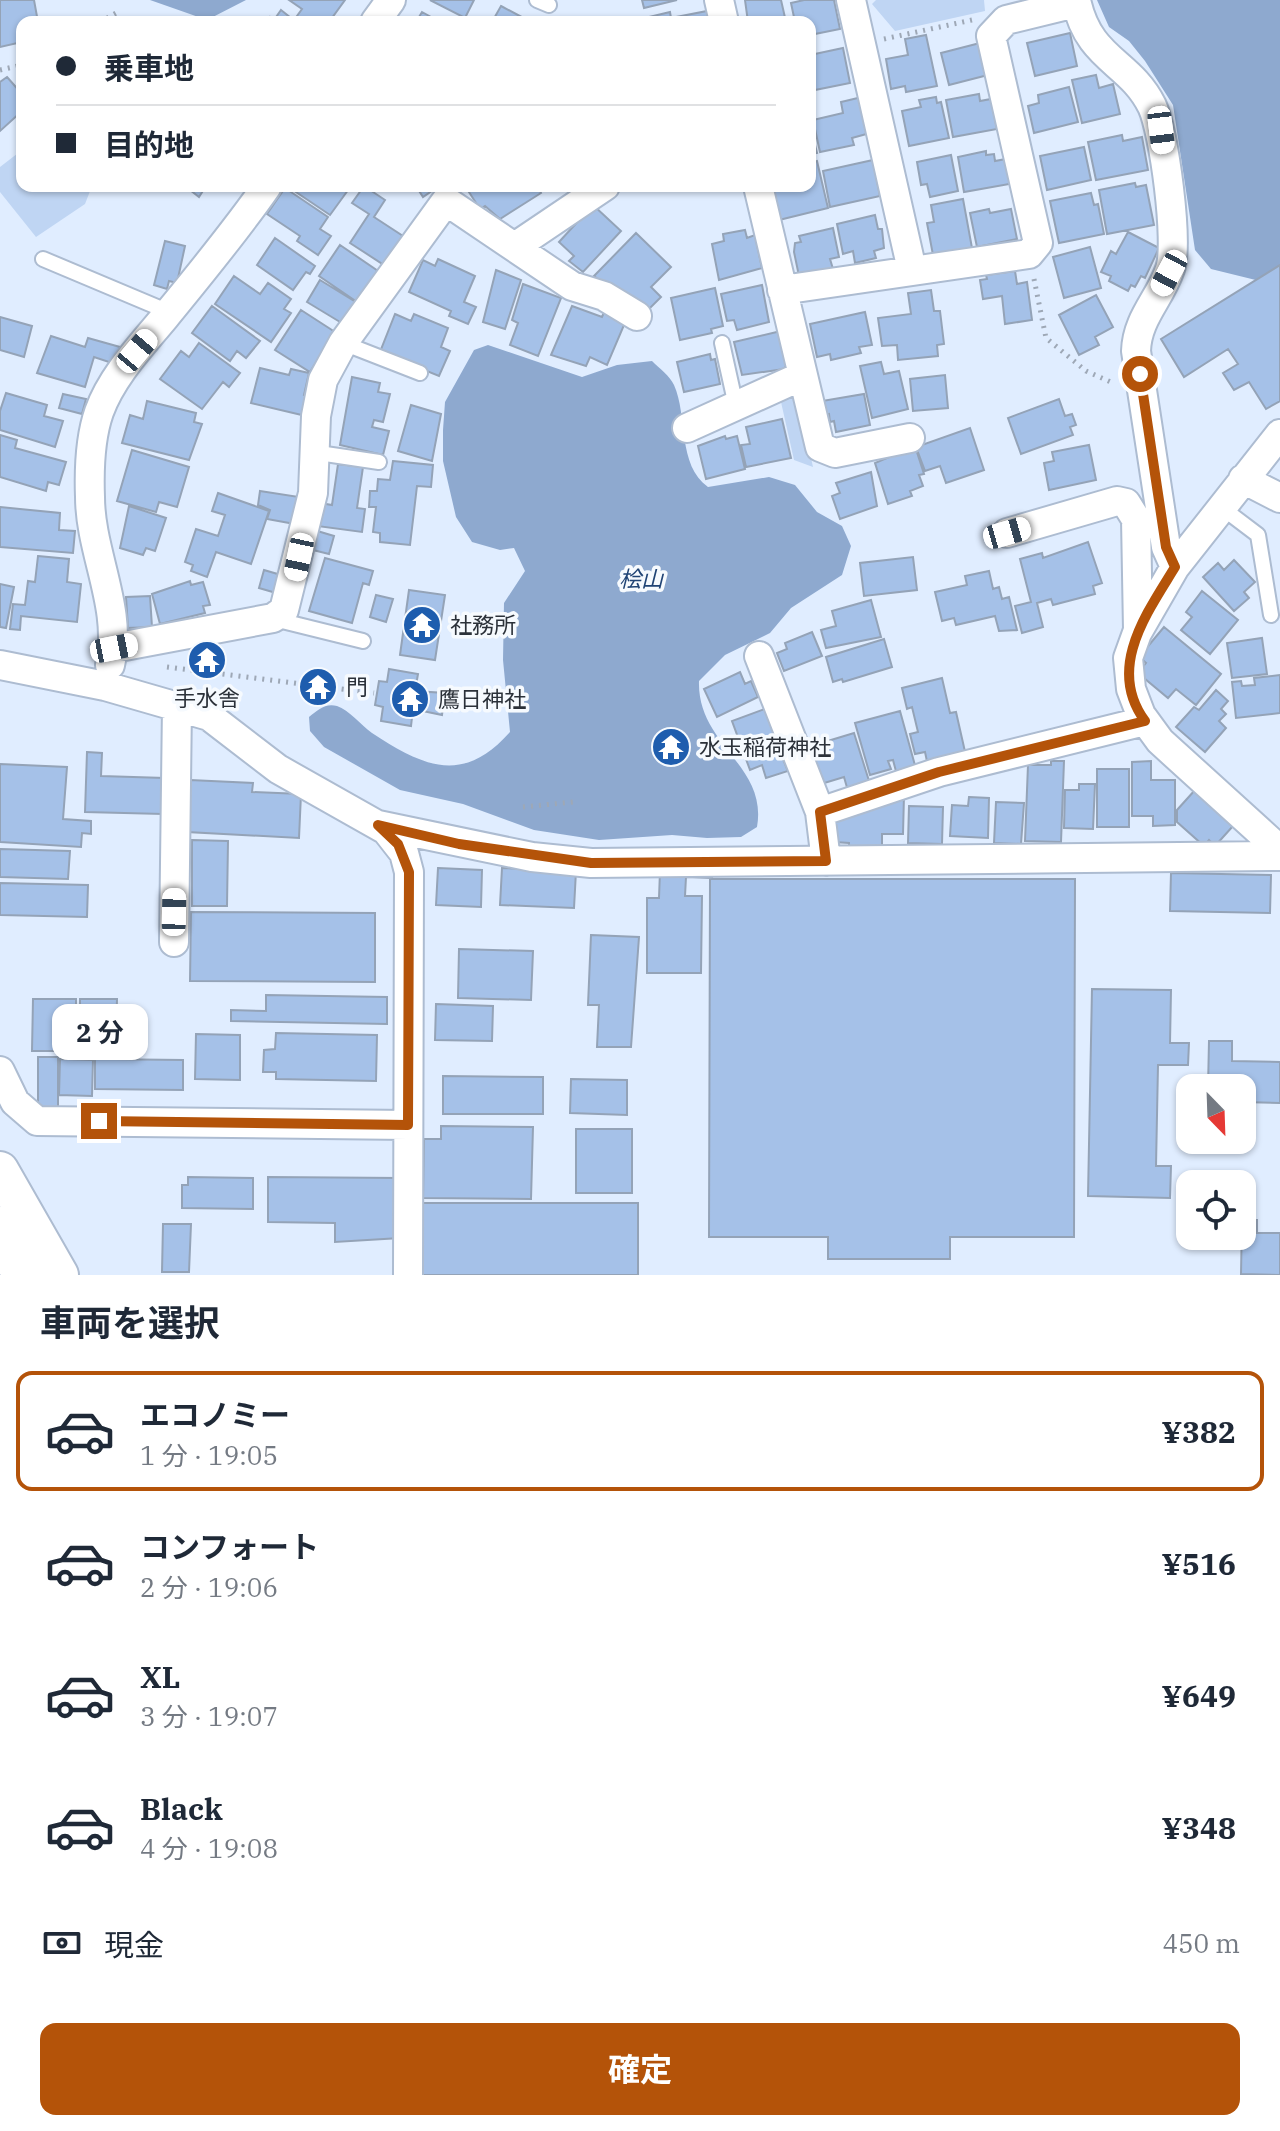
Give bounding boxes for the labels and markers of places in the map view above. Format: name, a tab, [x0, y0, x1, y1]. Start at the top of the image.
temple icon: 社務所	[401, 604, 443, 646]
place label: 社務所	[450, 610, 516, 639]
temple icon: 手水舎	[186, 639, 228, 681]
temple icon: 門	[297, 666, 339, 708]
place label: 門	[346, 672, 368, 701]
temple icon: 鷹日神社	[389, 678, 431, 720]
place label: 手水舎	[174, 683, 240, 712]
place label: 鷹日神社	[438, 684, 526, 713]
temple icon: 水玉稲荷神社	[650, 726, 692, 768]
place label: 水玉稲荷神社	[699, 732, 831, 761]

